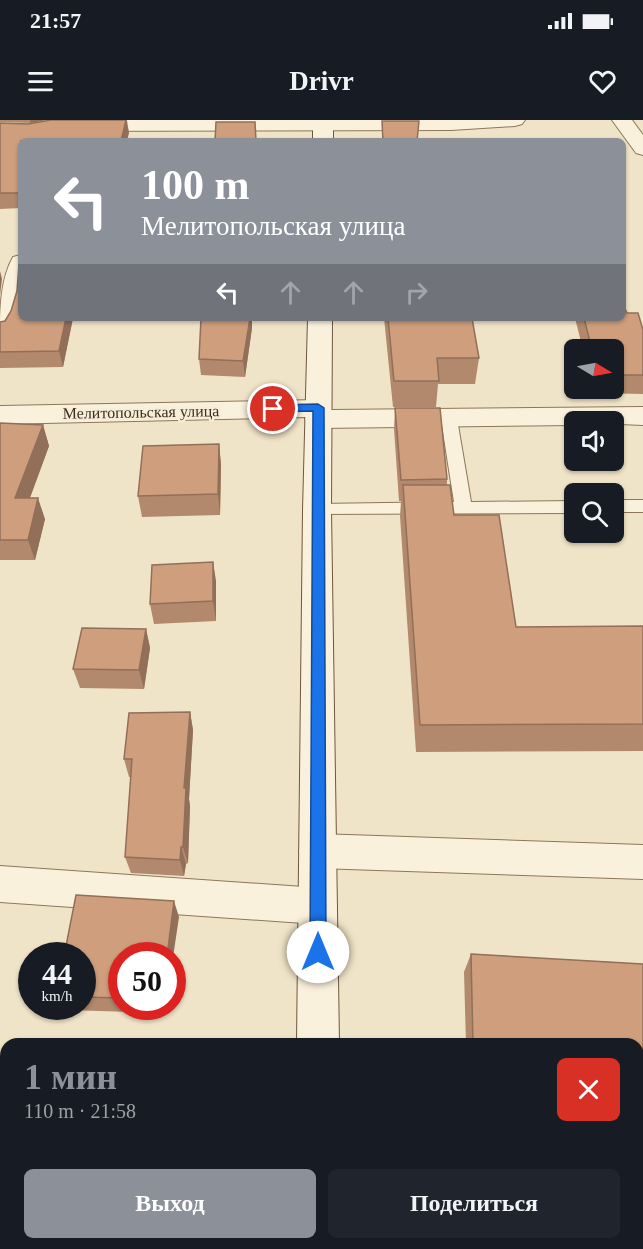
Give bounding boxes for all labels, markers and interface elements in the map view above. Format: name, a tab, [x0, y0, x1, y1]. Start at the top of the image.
text: 21:57	[30, 8, 81, 33]
icon: menu	[24, 65, 57, 98]
icon: heart	[586, 65, 619, 98]
text: Drivr	[289, 66, 354, 96]
icon: left	[42, 162, 120, 240]
text: 100 m	[141, 162, 250, 208]
text: Мелитопольская улица	[141, 211, 405, 241]
icon: left	[211, 276, 244, 309]
icon: ahead	[274, 276, 307, 309]
icon: ahead	[337, 276, 370, 309]
icon: right	[400, 276, 433, 309]
north arrow	[564, 339, 624, 399]
map controls	[564, 339, 624, 543]
pin	[247, 383, 298, 434]
icon: arrive	[256, 392, 289, 425]
street label: Мелитопольская улица	[63, 402, 219, 423]
button: sound	[564, 411, 624, 471]
button: search	[564, 483, 624, 543]
position arrow	[286, 920, 350, 984]
speed limit sign: 50	[108, 942, 186, 1020]
text: 44	[42, 957, 72, 990]
text: km/h	[42, 988, 72, 1004]
text: 1 мин	[24, 1057, 117, 1097]
button: close	[557, 1058, 620, 1121]
text: 110 m · 21:58	[24, 1100, 136, 1122]
button: Выход	[24, 1169, 316, 1238]
button: Поделиться	[328, 1169, 620, 1238]

